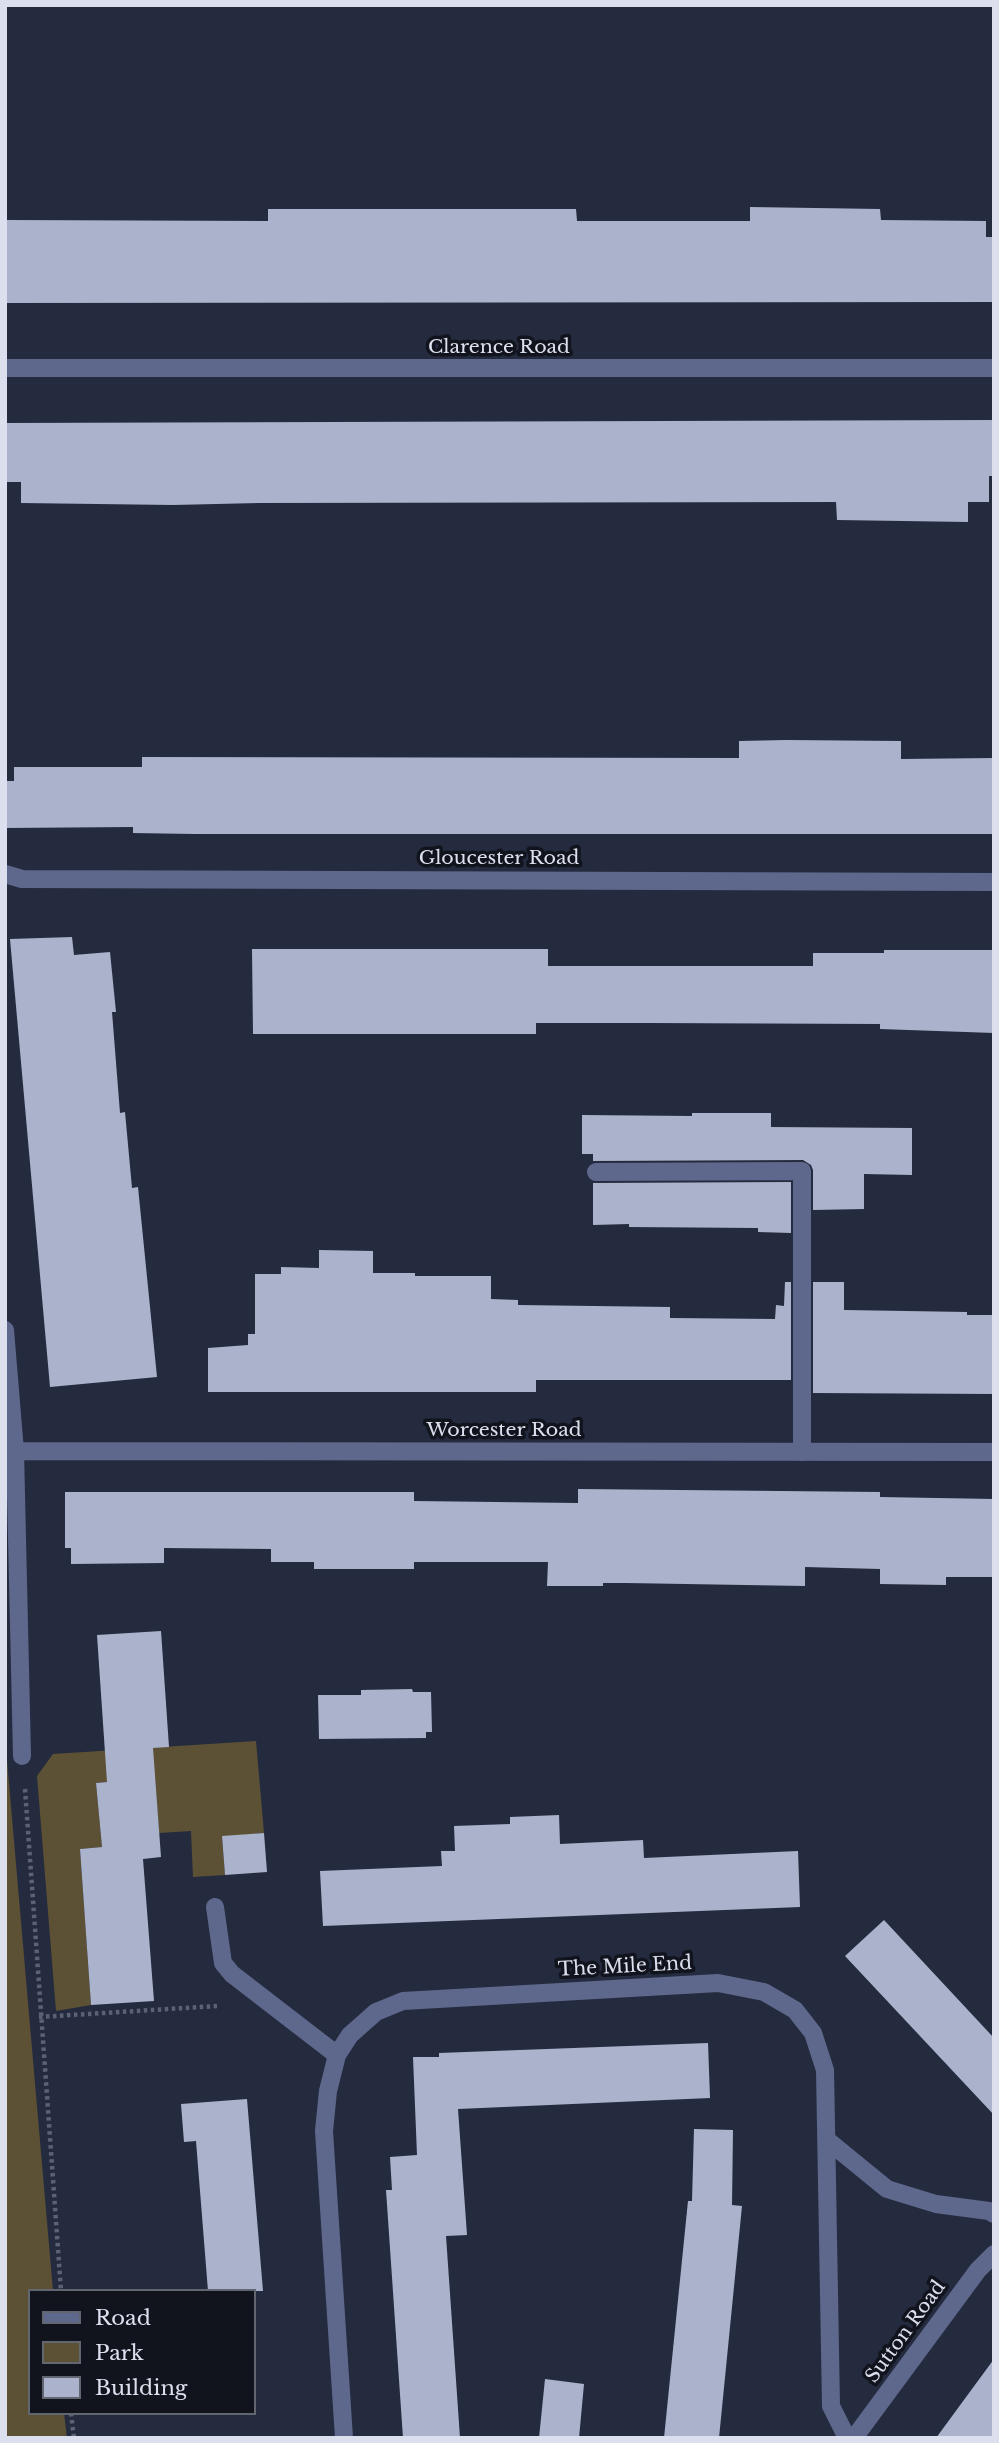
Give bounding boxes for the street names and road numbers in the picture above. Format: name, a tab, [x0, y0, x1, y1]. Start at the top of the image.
street label: Clarence Road	[428, 337, 570, 359]
street label: Gloucester Road	[419, 848, 579, 870]
street label: Worcester Road	[427, 1420, 581, 1442]
street label: The Mile End	[557, 1952, 693, 1982]
street label: Sutton Road	[861, 2276, 951, 2388]

